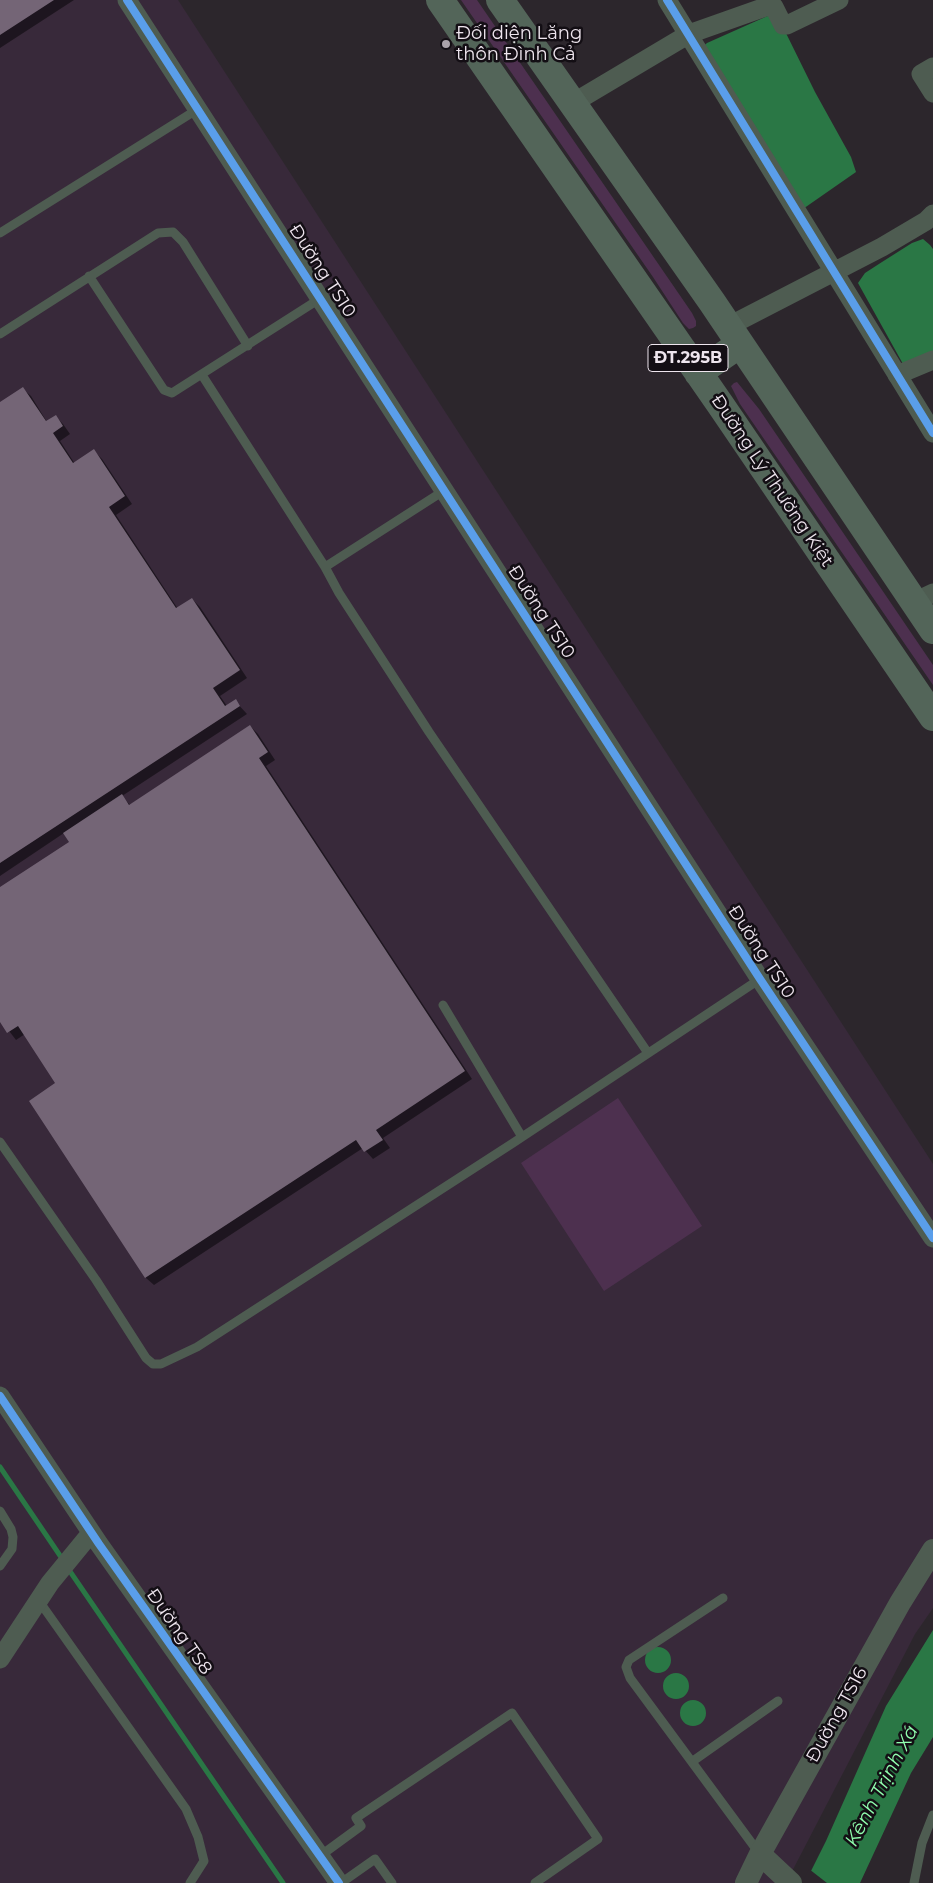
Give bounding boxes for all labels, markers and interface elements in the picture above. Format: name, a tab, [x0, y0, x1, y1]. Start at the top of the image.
place label: Đối diện Lăng thôn Đình Cả	[456, 23, 582, 66]
marker: Đối diện Lăng thôn Đình Cả	[440, 38, 452, 50]
street label: Đường TS10	[284, 220, 360, 322]
road number: ĐT.295B	[648, 344, 728, 372]
street label: Đường Lý Thường Kiệt	[706, 391, 838, 571]
street label: Đường TS10	[503, 561, 579, 663]
street label: Đường TS10	[723, 901, 799, 1003]
street label: Đường TS8	[141, 1585, 217, 1679]
street label: Đường TS16	[802, 1664, 872, 1766]
water label: Kênh Trịnh Xá	[841, 1722, 923, 1850]

